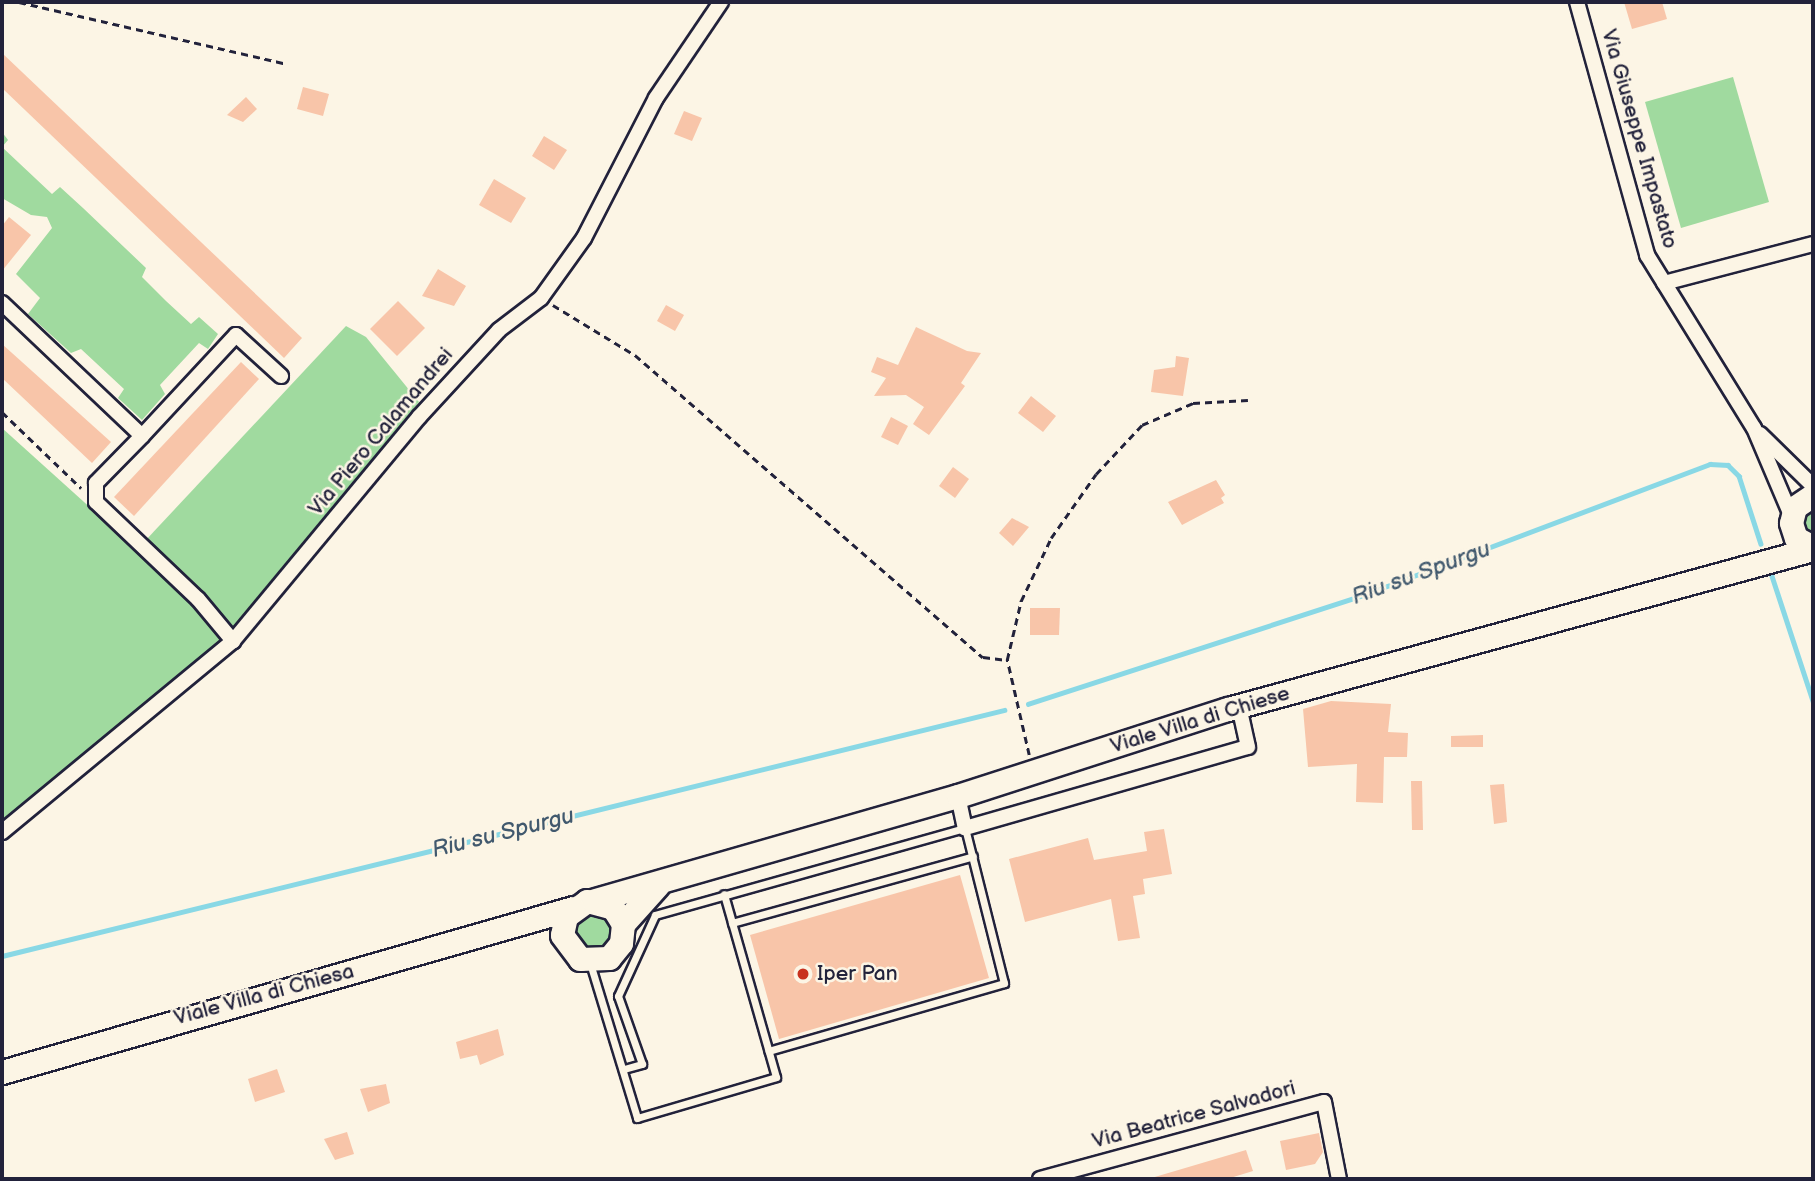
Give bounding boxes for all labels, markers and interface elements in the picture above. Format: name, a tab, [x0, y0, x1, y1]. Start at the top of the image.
street label: Via Giuseppe Impastato	[1596, 26, 1682, 252]
street label: Via Piero Calamandrei	[303, 343, 459, 521]
water label: Riu su Spurgu	[1348, 535, 1494, 611]
street label: Viale Villa di Chiese	[1107, 681, 1293, 759]
water label: Riu su Spurgu	[429, 802, 577, 864]
street label: Viale Villa di Chiesa	[171, 959, 357, 1031]
place label: Iper Pan	[817, 961, 897, 987]
marker: Iper Pan	[795, 966, 811, 982]
street label: Via Beatrice Salvadori	[1089, 1076, 1299, 1154]

